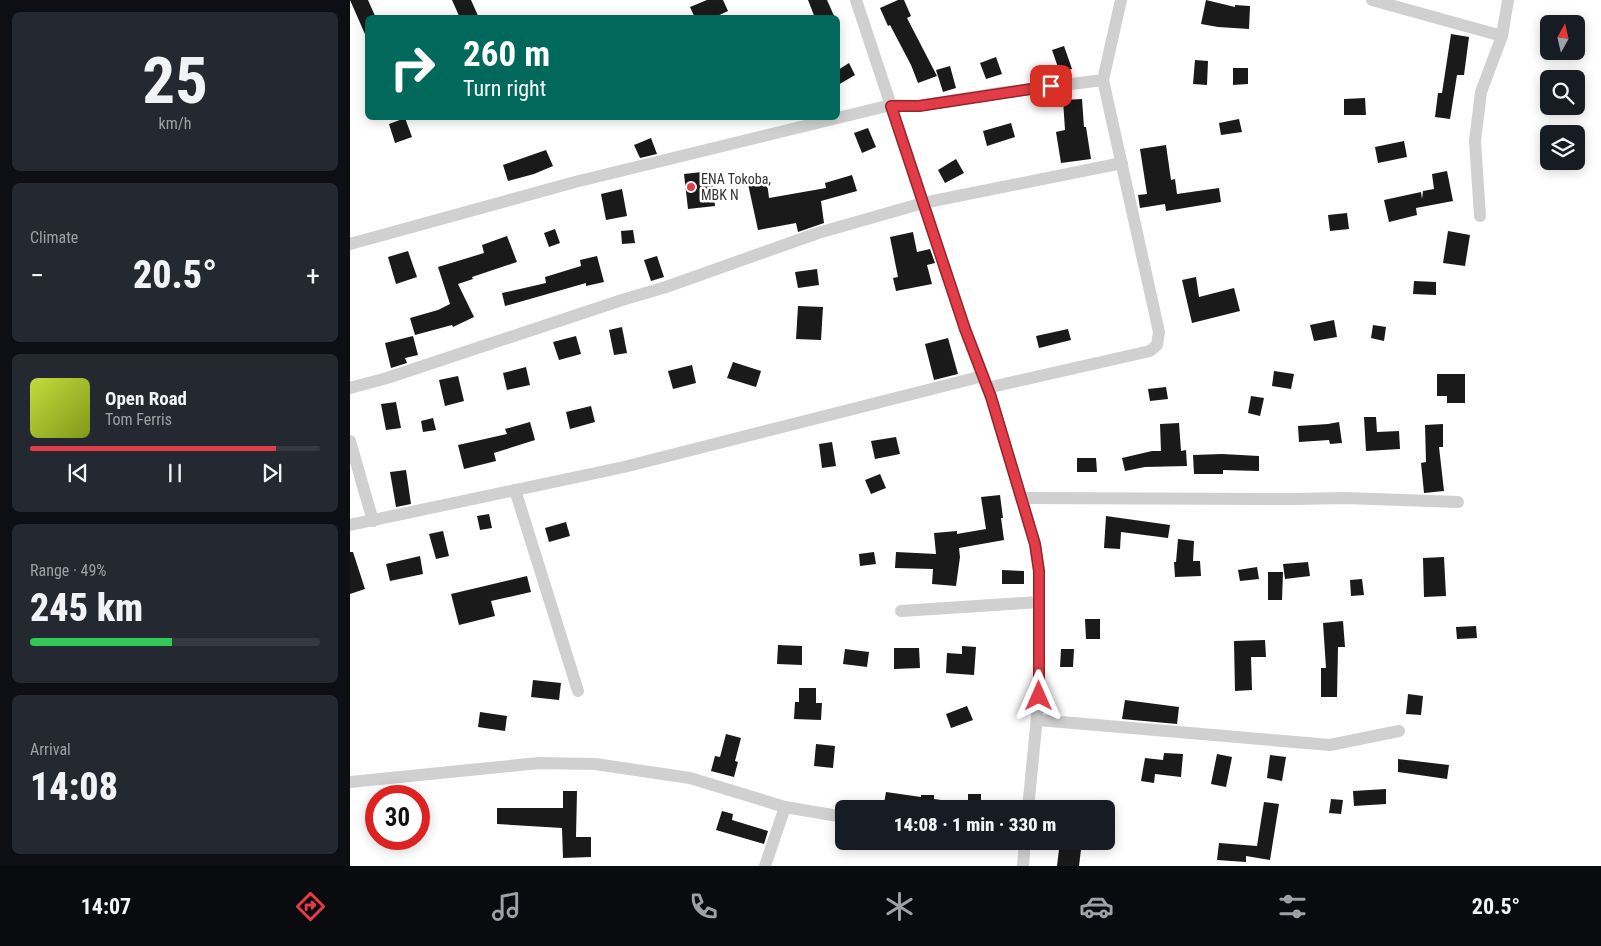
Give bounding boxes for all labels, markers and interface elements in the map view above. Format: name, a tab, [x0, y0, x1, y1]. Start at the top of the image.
north arrow	[1540, 15, 1585, 60]
map controls	[1540, 15, 1585, 170]
text: 260 m	[463, 34, 550, 75]
icon: right	[380, 35, 445, 100]
text: 25	[142, 43, 208, 119]
pin	[1030, 65, 1072, 107]
button: search	[1540, 70, 1585, 115]
icon: arrive	[1037, 72, 1065, 100]
text: Turn right	[463, 76, 546, 101]
text: km/h	[159, 114, 191, 133]
button: layers	[1540, 125, 1585, 170]
place label: ENA Tokoba, MBK N	[701, 171, 771, 203]
marker: ENA Tokoba, MBK N	[685, 181, 697, 193]
text: Climate	[30, 228, 78, 247]
text: 20.5°	[133, 253, 217, 297]
text: −	[30, 259, 44, 292]
text: +	[306, 259, 320, 292]
text: Open Road	[105, 387, 187, 410]
text: Tom Ferris	[105, 410, 172, 429]
icon: previous	[64, 459, 92, 487]
icon: pause	[161, 459, 189, 487]
icon: next	[258, 459, 286, 487]
text: Range · 49%	[30, 561, 106, 580]
text: 245 km	[30, 586, 143, 630]
position arrow	[1012, 669, 1064, 721]
text: Arrival	[30, 740, 71, 759]
text: 14:08	[30, 765, 118, 809]
speed limit sign: 30	[365, 785, 430, 850]
text: 14:08 · 1 min · 330 m	[894, 813, 1056, 836]
icon: directions	[293, 889, 328, 924]
icon: music	[489, 889, 524, 924]
icon: phone	[686, 889, 721, 924]
icon: climate	[882, 889, 917, 924]
icon: car	[1079, 889, 1114, 924]
icon: filters	[1275, 889, 1310, 924]
text: 14:07	[81, 894, 131, 919]
text: 20.5°	[1472, 894, 1520, 919]

